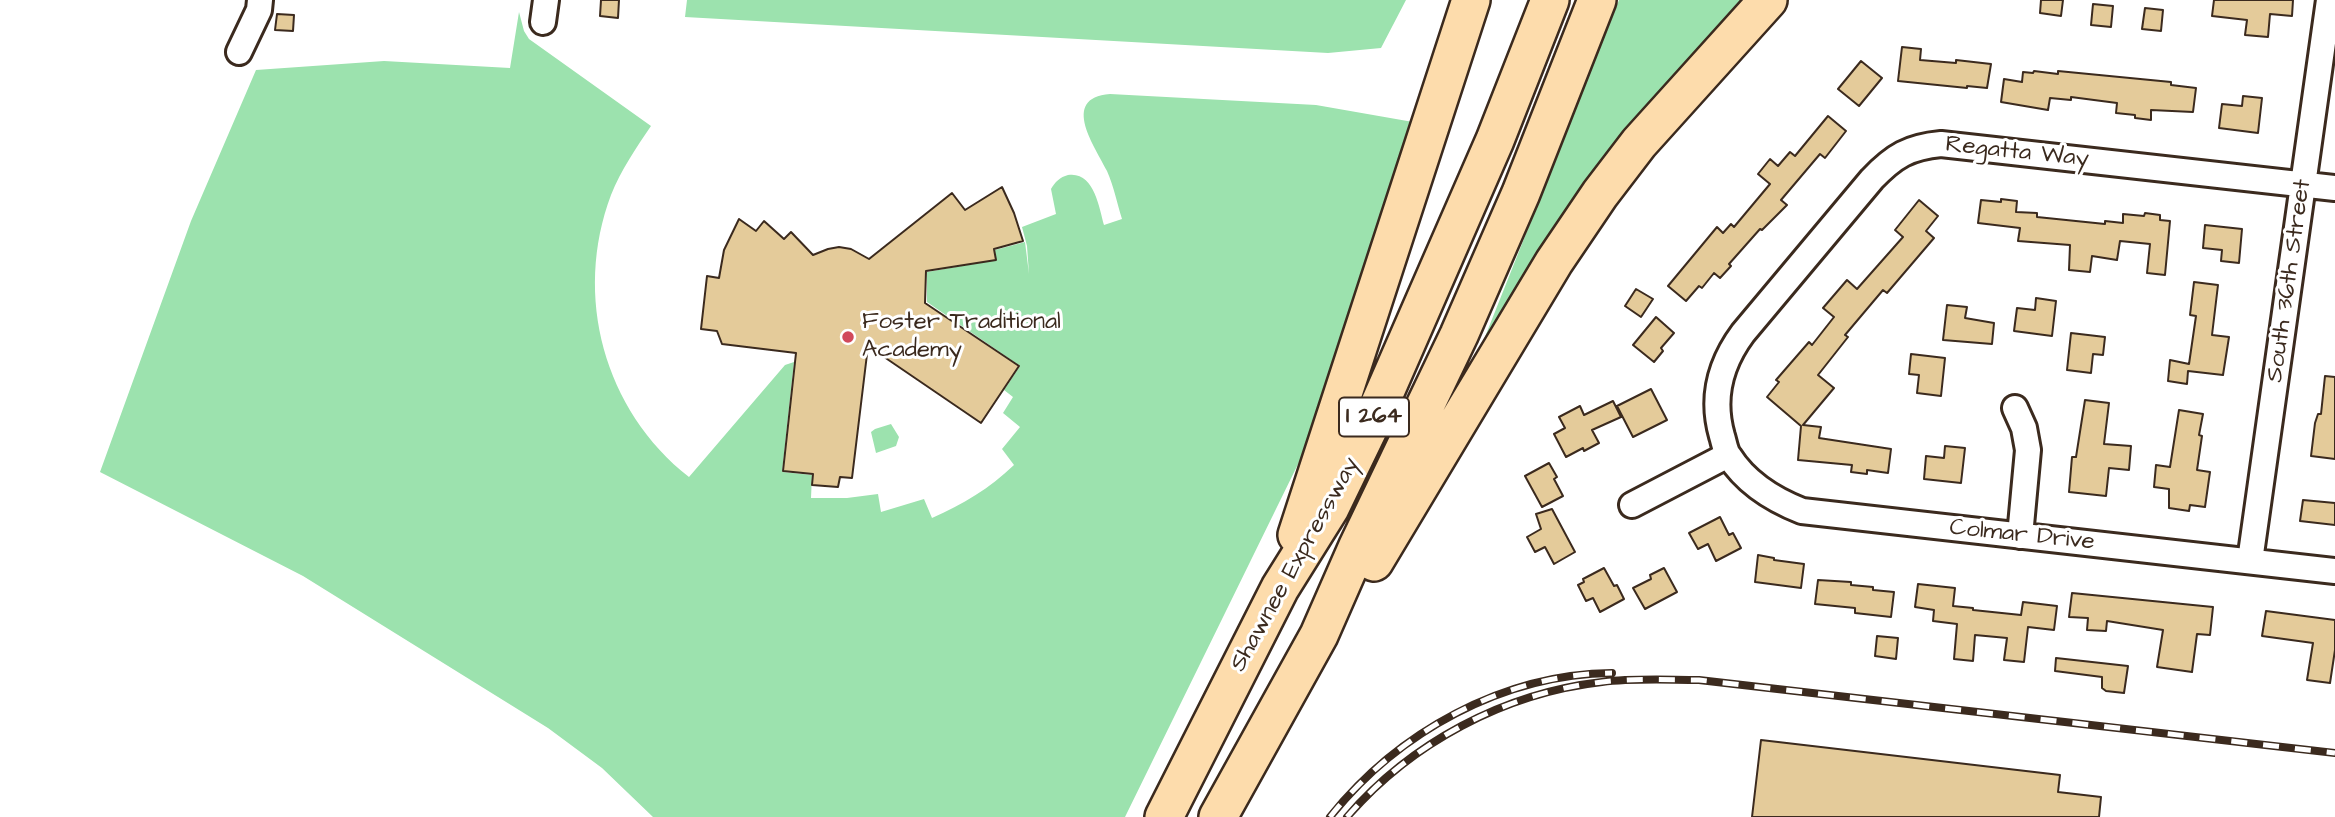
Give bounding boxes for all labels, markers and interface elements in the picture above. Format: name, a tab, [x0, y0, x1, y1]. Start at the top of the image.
street label: Regatta Way	[1944, 131, 2090, 175]
street label: South 36th Street	[2261, 178, 2319, 384]
place label: Foster Traditional Academy	[862, 309, 1061, 365]
marker: Foster Traditional Academy	[840, 329, 856, 345]
road number: I 264	[1339, 398, 1409, 436]
street label: Shawnee Expressway	[1225, 453, 1367, 677]
street label: Colmar Drive	[1948, 514, 2096, 558]

